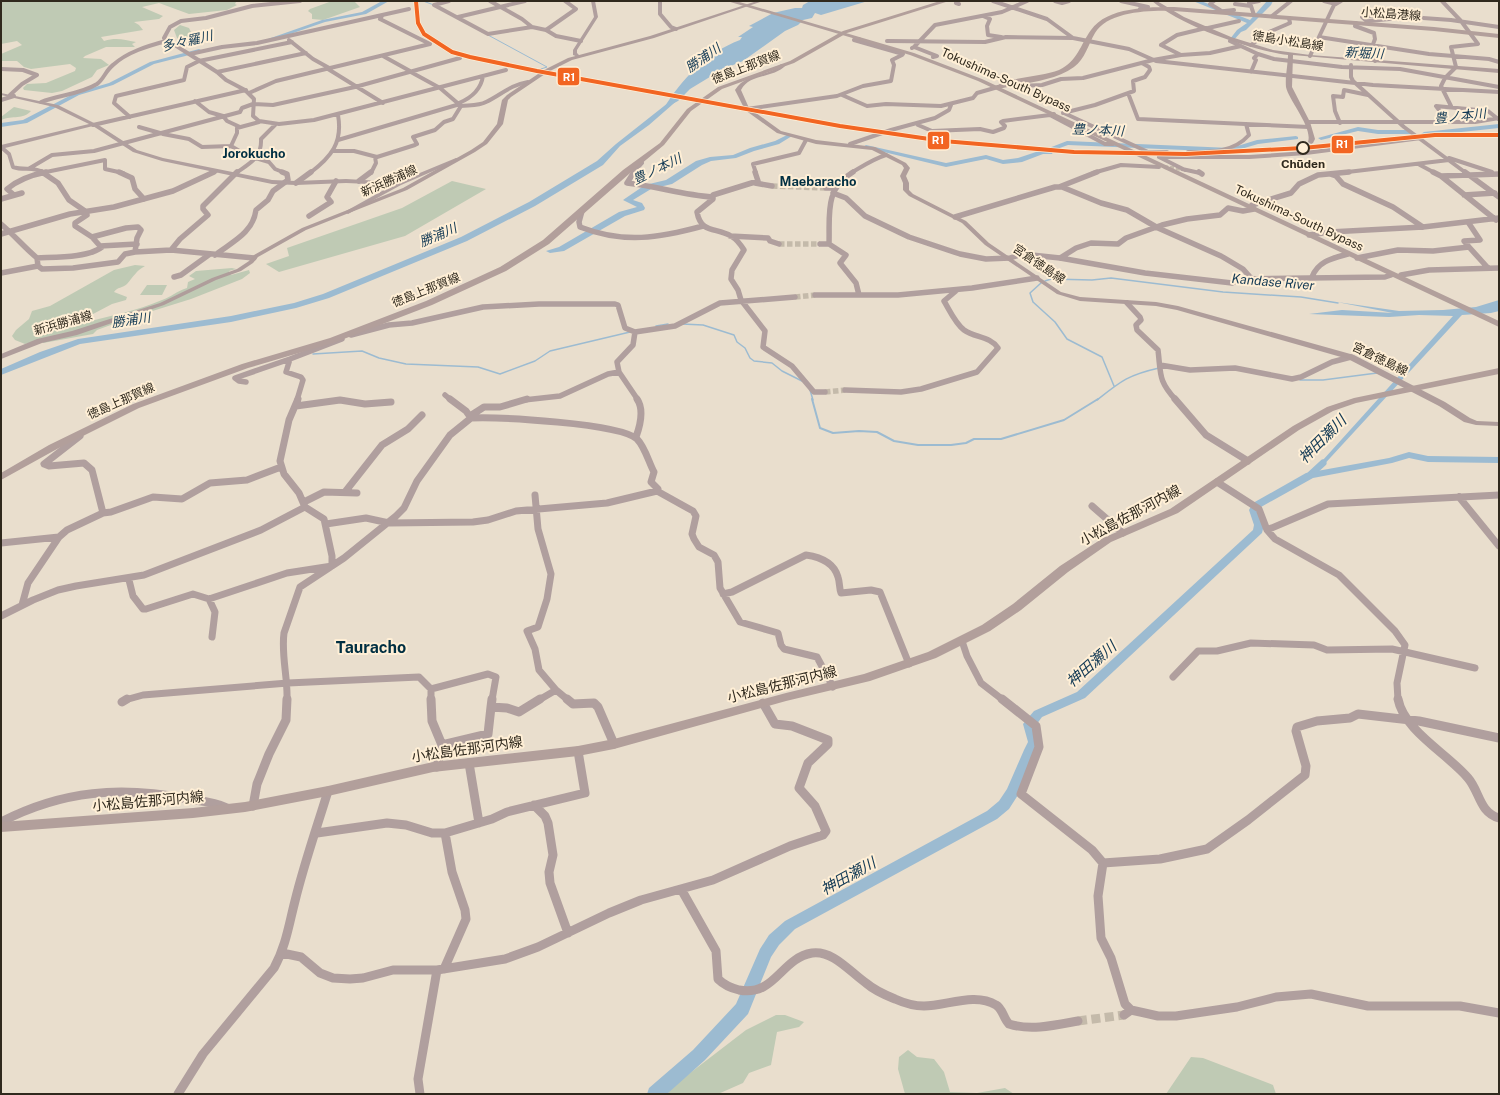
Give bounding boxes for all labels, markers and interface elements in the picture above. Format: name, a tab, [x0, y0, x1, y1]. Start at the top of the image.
street label: 小松島港線	[1361, 5, 1421, 23]
water label: 多々羅川	[160, 27, 216, 54]
street label: 徳島小松島線	[1251, 28, 1325, 54]
water label: 勝浦川	[683, 40, 725, 75]
water label: 新堀川	[1344, 44, 1386, 62]
street label: Tokushima-South Bypass	[939, 45, 1073, 115]
street label: 徳島上那賀線	[710, 48, 782, 86]
line badge: R1	[557, 67, 580, 86]
text: R1	[563, 71, 575, 83]
water label: 豊ノ本川	[1433, 106, 1489, 126]
water label: 豊ノ本川	[1072, 122, 1126, 138]
line badge: R1	[927, 131, 950, 150]
text: R1	[932, 134, 944, 146]
line badge: R1	[1331, 135, 1354, 154]
text: R1	[1336, 138, 1348, 150]
marker: Chūden	[1296, 141, 1310, 155]
district label: Jorokucho	[223, 146, 285, 161]
water label: 豊ノ本川	[630, 150, 685, 187]
place label: Chūden	[1281, 157, 1325, 171]
street label: 新浜勝浦線	[359, 162, 419, 200]
district label: Maebaracho	[780, 174, 856, 189]
street label: Tokushima-South Bypass	[1232, 182, 1366, 254]
water label: 勝浦川	[417, 220, 461, 250]
street label: 宮倉徳島線	[1010, 241, 1068, 287]
street label: 徳島上那賀線	[390, 270, 462, 310]
water label: Kandase River	[1231, 271, 1315, 293]
street label: 新浜勝浦線	[32, 308, 94, 338]
water label: 勝浦川	[111, 310, 153, 330]
street label: 宮倉徳島線	[1350, 340, 1410, 378]
street label: 徳島上那賀線	[85, 380, 157, 422]
water label: 神田瀬川	[1295, 410, 1351, 466]
street label: 小松島佐那河内線	[1077, 482, 1183, 548]
water label: 神田瀬川	[1063, 637, 1121, 690]
district label: Tauracho	[336, 638, 406, 657]
street label: 小松島佐那河内線	[726, 663, 838, 705]
street label: 小松島佐那河内線	[410, 733, 524, 765]
street label: 小松島佐那河内線	[92, 788, 204, 814]
water label: 神田瀬川	[818, 853, 880, 898]

